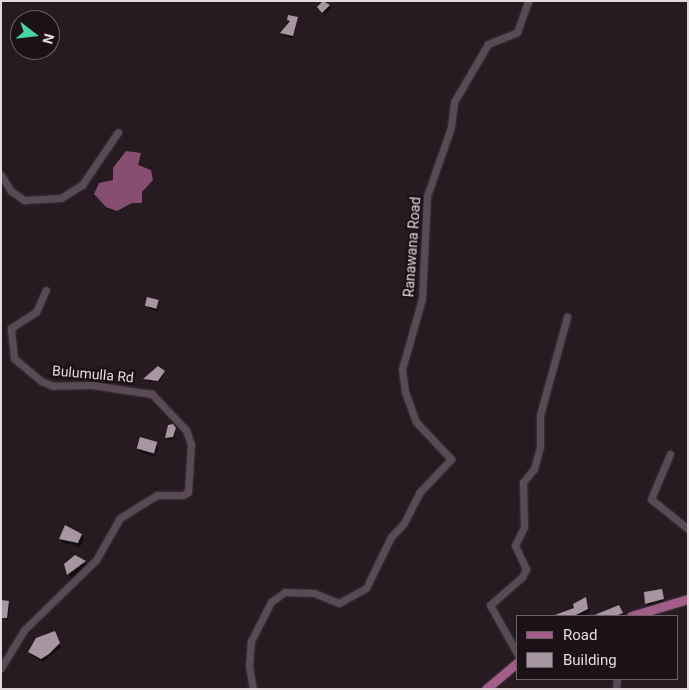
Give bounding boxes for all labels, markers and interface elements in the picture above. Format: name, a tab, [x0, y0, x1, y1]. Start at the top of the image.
north arrow	[10, 10, 60, 60]
text: N	[39, 32, 58, 46]
street label: Ranawana Road	[400, 196, 424, 298]
street label: Bulumulla Rd	[51, 362, 135, 386]
legend	[516, 615, 679, 680]
text: Road	[563, 626, 597, 644]
text: Building	[563, 651, 617, 669]

